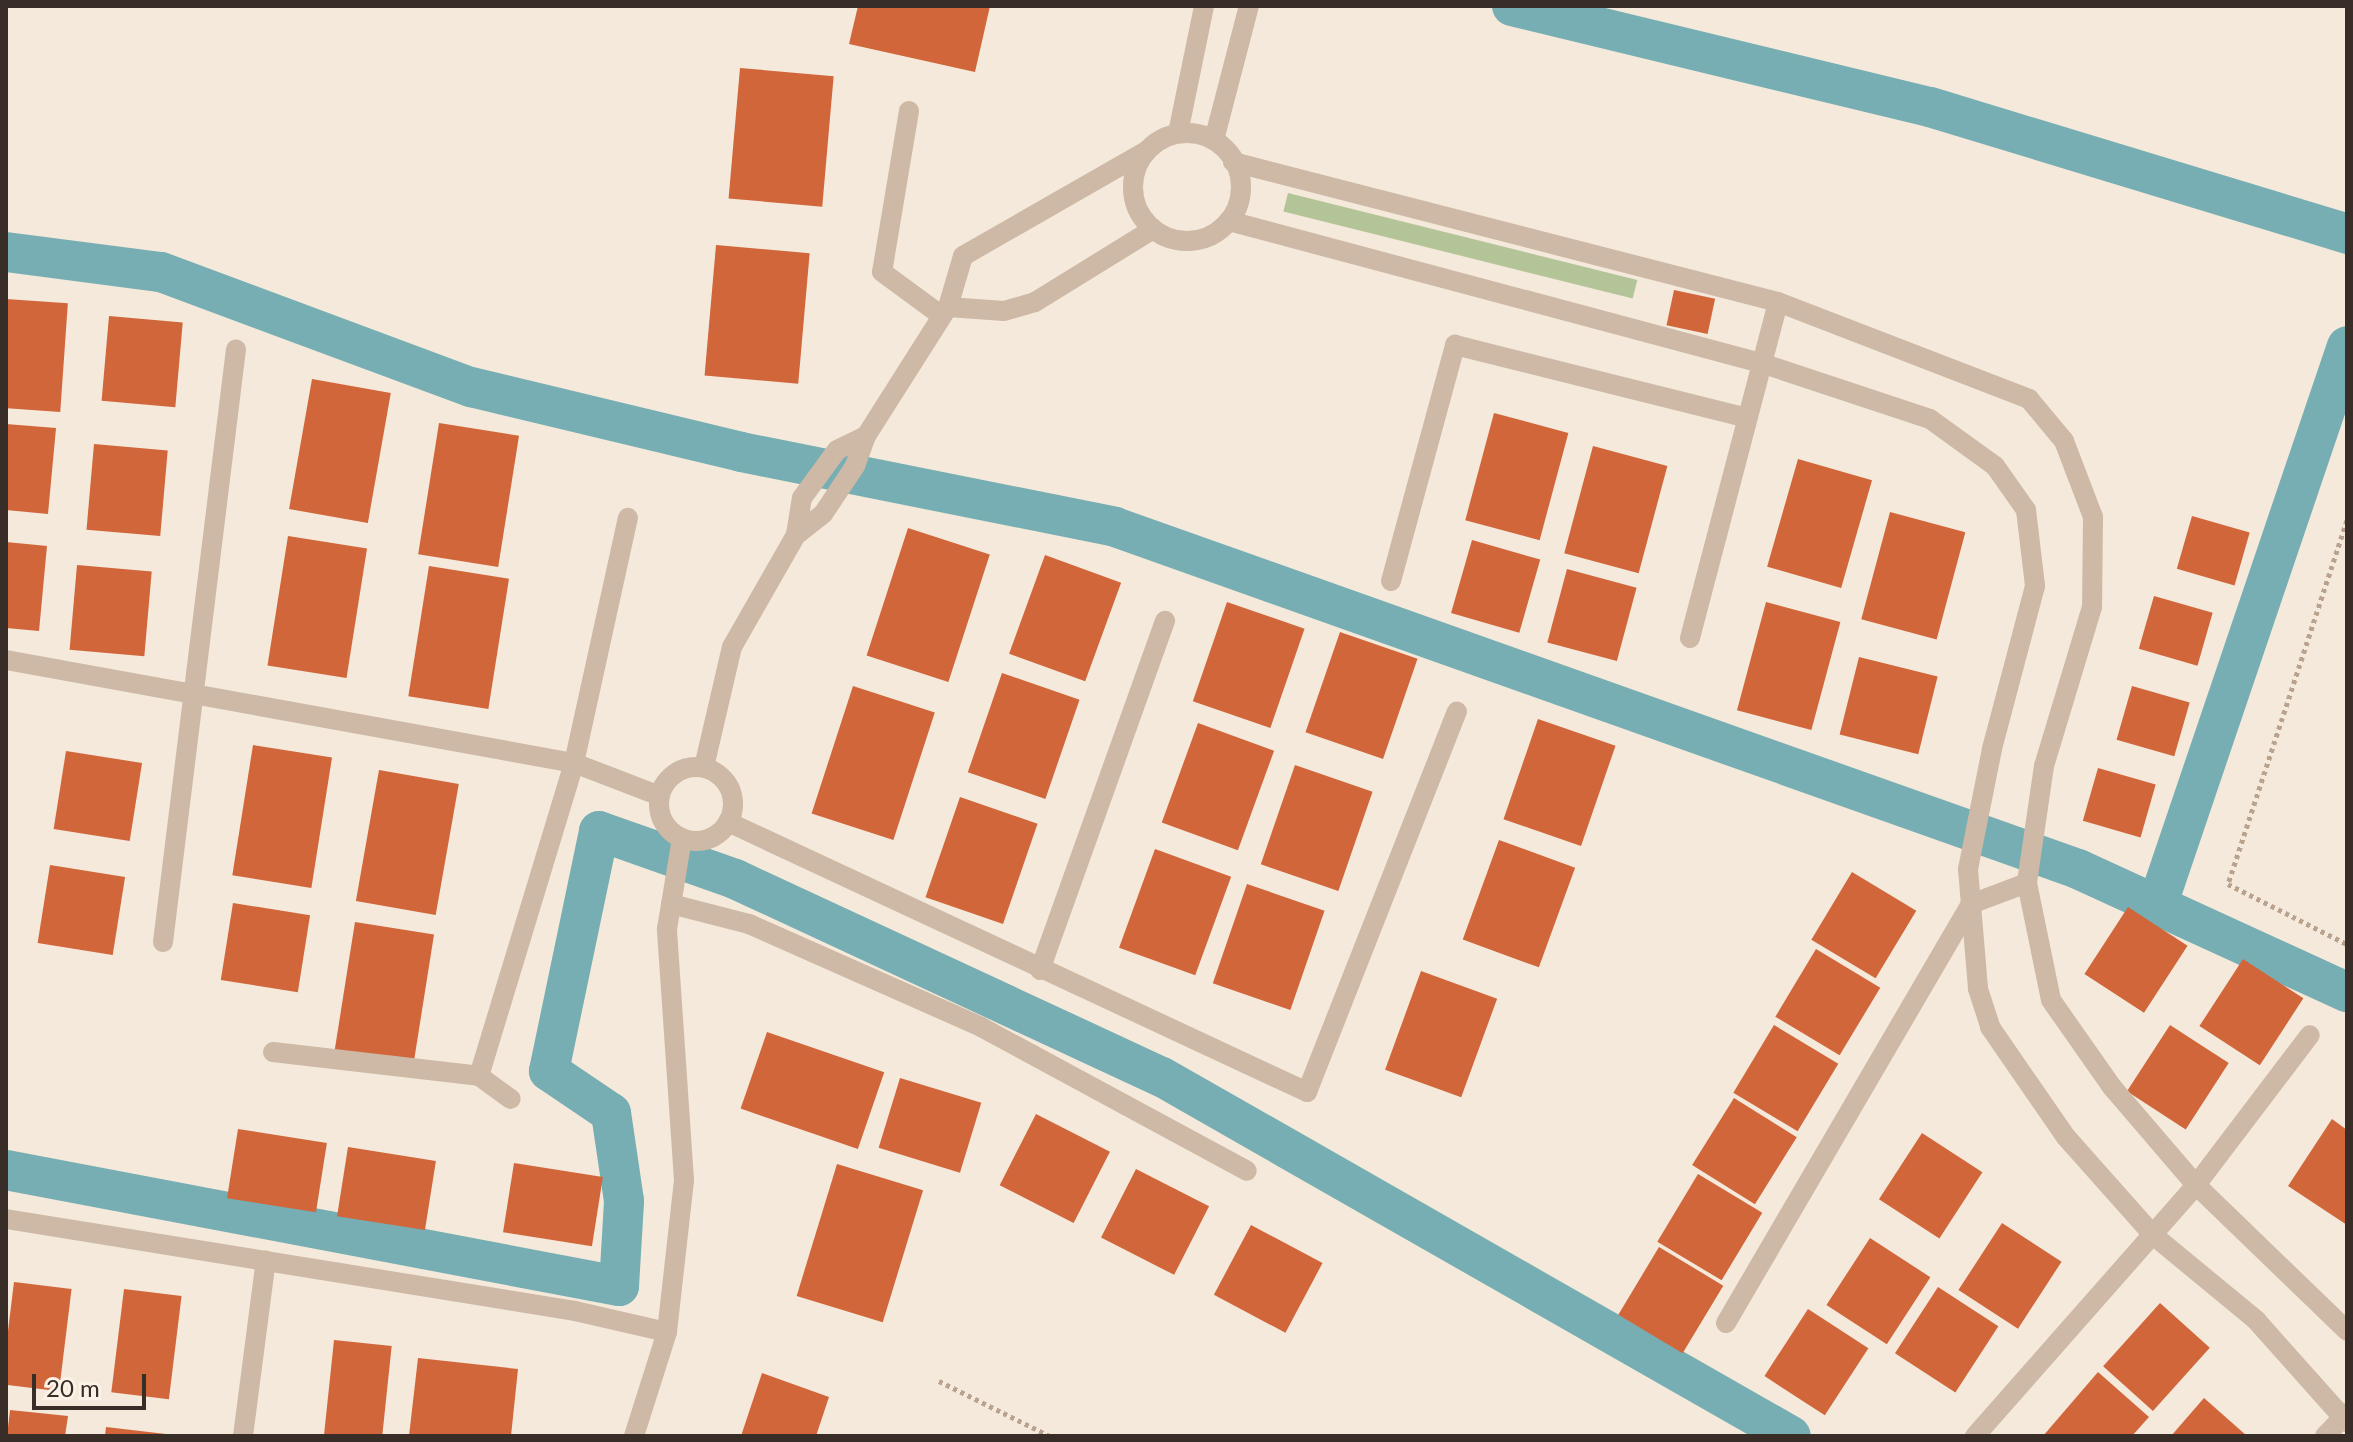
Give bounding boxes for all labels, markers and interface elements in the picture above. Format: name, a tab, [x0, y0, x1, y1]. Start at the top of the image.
scale bar	[36, 1358, 150, 1408]
text: 20 m	[46, 1373, 100, 1402]

